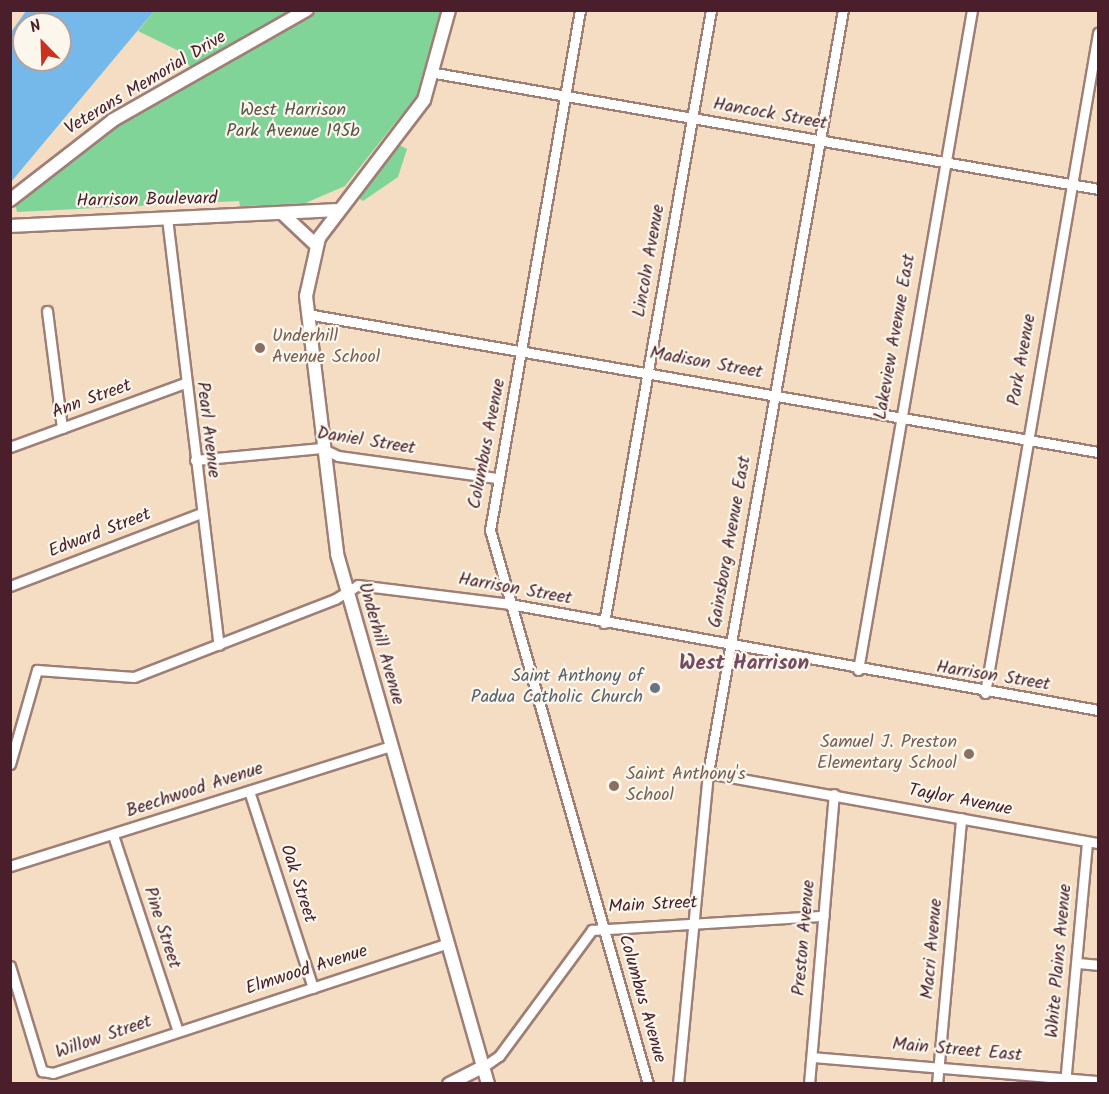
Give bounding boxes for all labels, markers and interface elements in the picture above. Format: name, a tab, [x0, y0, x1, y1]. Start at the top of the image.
north arrow	[12, 12, 72, 72]
text: N	[26, 13, 45, 40]
street label: Veterans Memorial Drive	[61, 27, 231, 141]
street label: Hancock Street	[711, 94, 829, 136]
park label: West Harrison Park Avenue 195b	[226, 101, 360, 144]
street label: Harrison Boulevard	[76, 189, 218, 213]
street label: Lincoln Avenue	[629, 203, 671, 319]
street label: Lakeview Avenue East	[871, 252, 921, 422]
street label: Park Avenue	[1004, 312, 1042, 408]
place label: Underhill Avenue School	[272, 327, 380, 370]
marker: Underhill Avenue School	[253, 341, 267, 355]
street label: Madison Street	[648, 343, 764, 385]
street label: Ann Street	[49, 376, 135, 424]
street label: Columbus Avenue	[465, 377, 511, 511]
street label: Pearl Avenue	[190, 381, 224, 479]
street label: Daniel Street	[315, 424, 417, 460]
street label: Gainsborg Avenue East	[705, 454, 757, 630]
street label: Edward Street	[46, 505, 154, 563]
street label: Harrison Street	[457, 569, 573, 611]
street label: Underhill Avenue	[352, 580, 408, 708]
district label: West Harrison	[679, 651, 809, 677]
street label: Harrison Street	[935, 657, 1051, 697]
place label: Saint Anthony of Padua Catholic Church	[471, 667, 643, 710]
marker: Saint Anthony of Padua Catholic Church	[648, 681, 662, 695]
place label: Samuel J. Preston Elementary School	[817, 733, 957, 776]
marker: Samuel J. Preston Elementary School	[962, 747, 976, 761]
street label: Beechwood Avenue	[124, 759, 266, 823]
place label: Saint Anthony's School	[626, 765, 746, 808]
marker: Saint Anthony's School	[607, 779, 621, 793]
street label: Taylor Avenue	[906, 780, 1014, 822]
street label: Oak Street	[274, 842, 320, 926]
street label: Preston Avenue	[789, 879, 821, 997]
street label: White Plains Avenue	[1043, 883, 1077, 1039]
street label: Pine Street	[138, 884, 184, 972]
street label: Main Street	[608, 893, 698, 919]
street label: Macri Avenue	[918, 898, 948, 1000]
street label: Columbus Avenue	[612, 932, 670, 1066]
street label: Elmwood Avenue	[243, 941, 371, 1001]
street label: Willow Street	[53, 1011, 155, 1065]
street label: Main Street East	[891, 1035, 1023, 1067]

